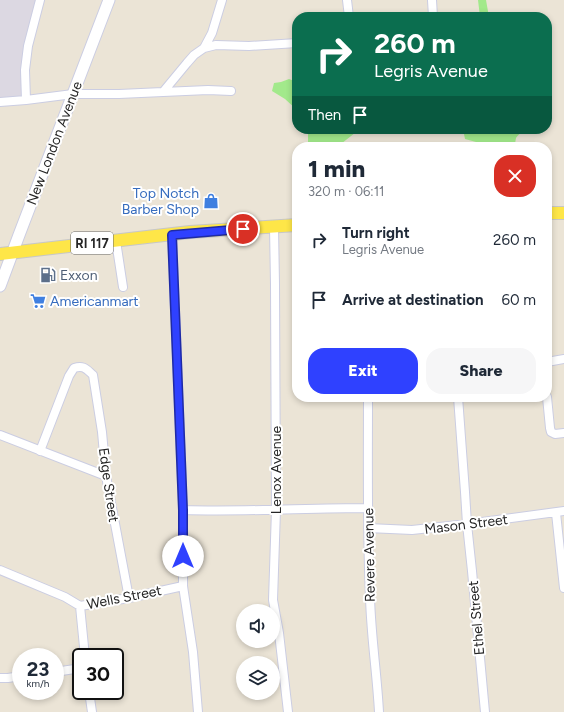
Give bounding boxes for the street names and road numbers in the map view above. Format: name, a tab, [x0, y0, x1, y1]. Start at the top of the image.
street label: New London Avenue	[23, 79, 86, 207]
road number: RI 117	[71, 232, 113, 254]
street label: Lenox Avenue	[268, 426, 285, 514]
street label: Edge Street	[95, 447, 122, 523]
street label: Revere Avenue	[360, 507, 379, 602]
street label: Mason Street	[423, 511, 509, 538]
street label: Ethel Street	[465, 580, 488, 656]
street label: Wells Street	[85, 582, 163, 613]

